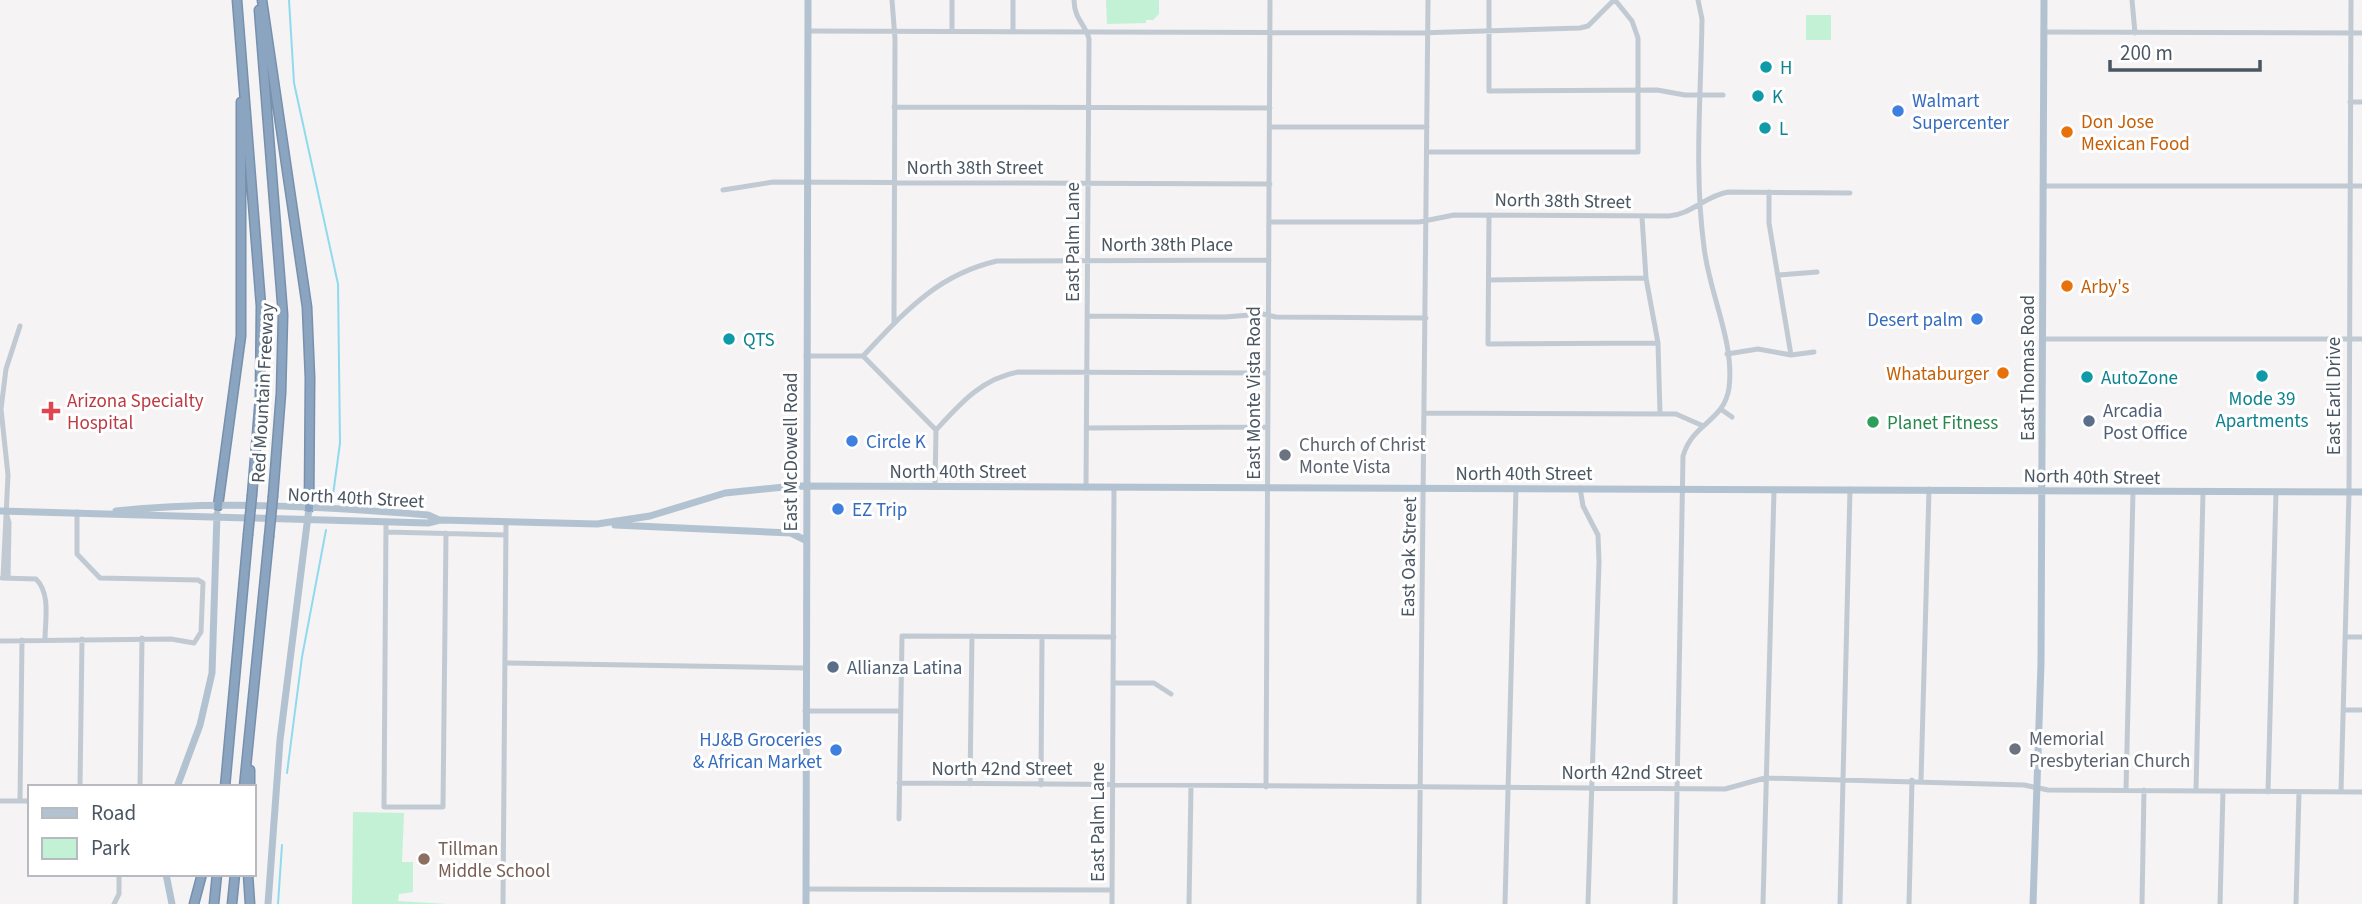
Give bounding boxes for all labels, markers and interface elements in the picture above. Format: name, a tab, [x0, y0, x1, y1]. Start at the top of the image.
scale bar	[2110, 28, 2260, 72]
text: 200 m	[2120, 38, 2173, 68]
place label: H	[1780, 55, 1792, 82]
marker: H	[1758, 59, 1774, 75]
place label: K	[1772, 84, 1783, 111]
marker: K	[1750, 88, 1766, 104]
place label: Walmart Supercenter	[1912, 88, 2010, 137]
marker: Walmart Supercenter	[1890, 103, 1906, 119]
place label: Don Jose Mexican Food	[2081, 109, 2190, 158]
place label: L	[1779, 116, 1788, 143]
marker: L	[1757, 120, 1773, 136]
marker: Don Jose Mexican Food	[2059, 124, 2075, 140]
street label: North 38th Street	[907, 155, 1044, 182]
street label: East Palm Lane	[1060, 182, 1087, 302]
street label: North 38th Street	[1494, 187, 1632, 216]
street label: North 38th Place	[1101, 232, 1233, 259]
place label: Arby's	[2081, 274, 2130, 301]
marker: Arby's	[2059, 278, 2075, 294]
street label: East Thomas Road	[2015, 295, 2042, 441]
street label: Red Mountain Freeway	[245, 302, 282, 484]
street label: East Monte Vista Road	[1241, 306, 1268, 480]
place label: Desert palm	[1867, 307, 1963, 334]
marker: Desert palm	[1969, 311, 1985, 327]
place label: QTS	[743, 327, 775, 354]
marker: QTS	[721, 331, 737, 347]
street label: East Earll Drive	[2321, 337, 2348, 455]
place label: Whataburger	[1886, 361, 1989, 388]
marker: Whataburger	[1995, 365, 2011, 381]
place label: AutoZone	[2101, 365, 2178, 392]
marker: Mode 39 Apartments	[2254, 368, 2270, 384]
marker: AutoZone	[2079, 369, 2095, 385]
street label: East McDowell Road	[778, 372, 805, 532]
place label: Mode 39 Apartments	[2216, 386, 2309, 435]
place label: Arizona Specialty Hospital	[67, 388, 204, 437]
place label: Arcadia Post Office	[2103, 398, 2187, 447]
marker: Arizona Specialty Hospital	[41, 401, 61, 421]
place label: Planet Fitness	[1887, 410, 1998, 437]
marker: Arcadia Post Office	[2081, 413, 2097, 429]
marker: Planet Fitness	[1865, 414, 1881, 430]
place label: Circle K	[866, 429, 926, 456]
place label: Church of Christ Monte Vista	[1299, 432, 1426, 481]
marker: Circle K	[844, 433, 860, 449]
marker: Church of Christ Monte Vista	[1277, 447, 1293, 463]
street label: North 40th Street	[890, 459, 1027, 486]
street label: North 40th Street	[1456, 461, 1593, 488]
street label: North 40th Street	[2023, 463, 2161, 492]
street label: North 40th Street	[287, 481, 426, 516]
street label: East Oak Street	[1395, 496, 1424, 617]
place label: EZ Trip	[852, 497, 907, 524]
marker: EZ Trip	[830, 501, 846, 517]
place label: Allianza Latina	[847, 655, 962, 682]
marker: Allianza Latina	[825, 659, 841, 675]
place label: Memorial Presbyterian Church	[2029, 726, 2190, 775]
place label: HJ&B Groceries & African Market	[693, 727, 823, 776]
marker: Memorial Presbyterian Church	[2007, 741, 2023, 757]
marker: HJ&B Groceries & African Market	[828, 742, 844, 758]
street label: North 42nd Street	[932, 756, 1073, 783]
street label: North 42nd Street	[1562, 760, 1703, 787]
street label: East Palm Lane	[1085, 762, 1112, 882]
legend	[28, 785, 256, 876]
text: Road	[91, 798, 136, 828]
text: Park	[91, 833, 131, 863]
place label: Tillman Middle School	[438, 836, 550, 885]
marker: Tillman Middle School	[416, 851, 432, 867]

